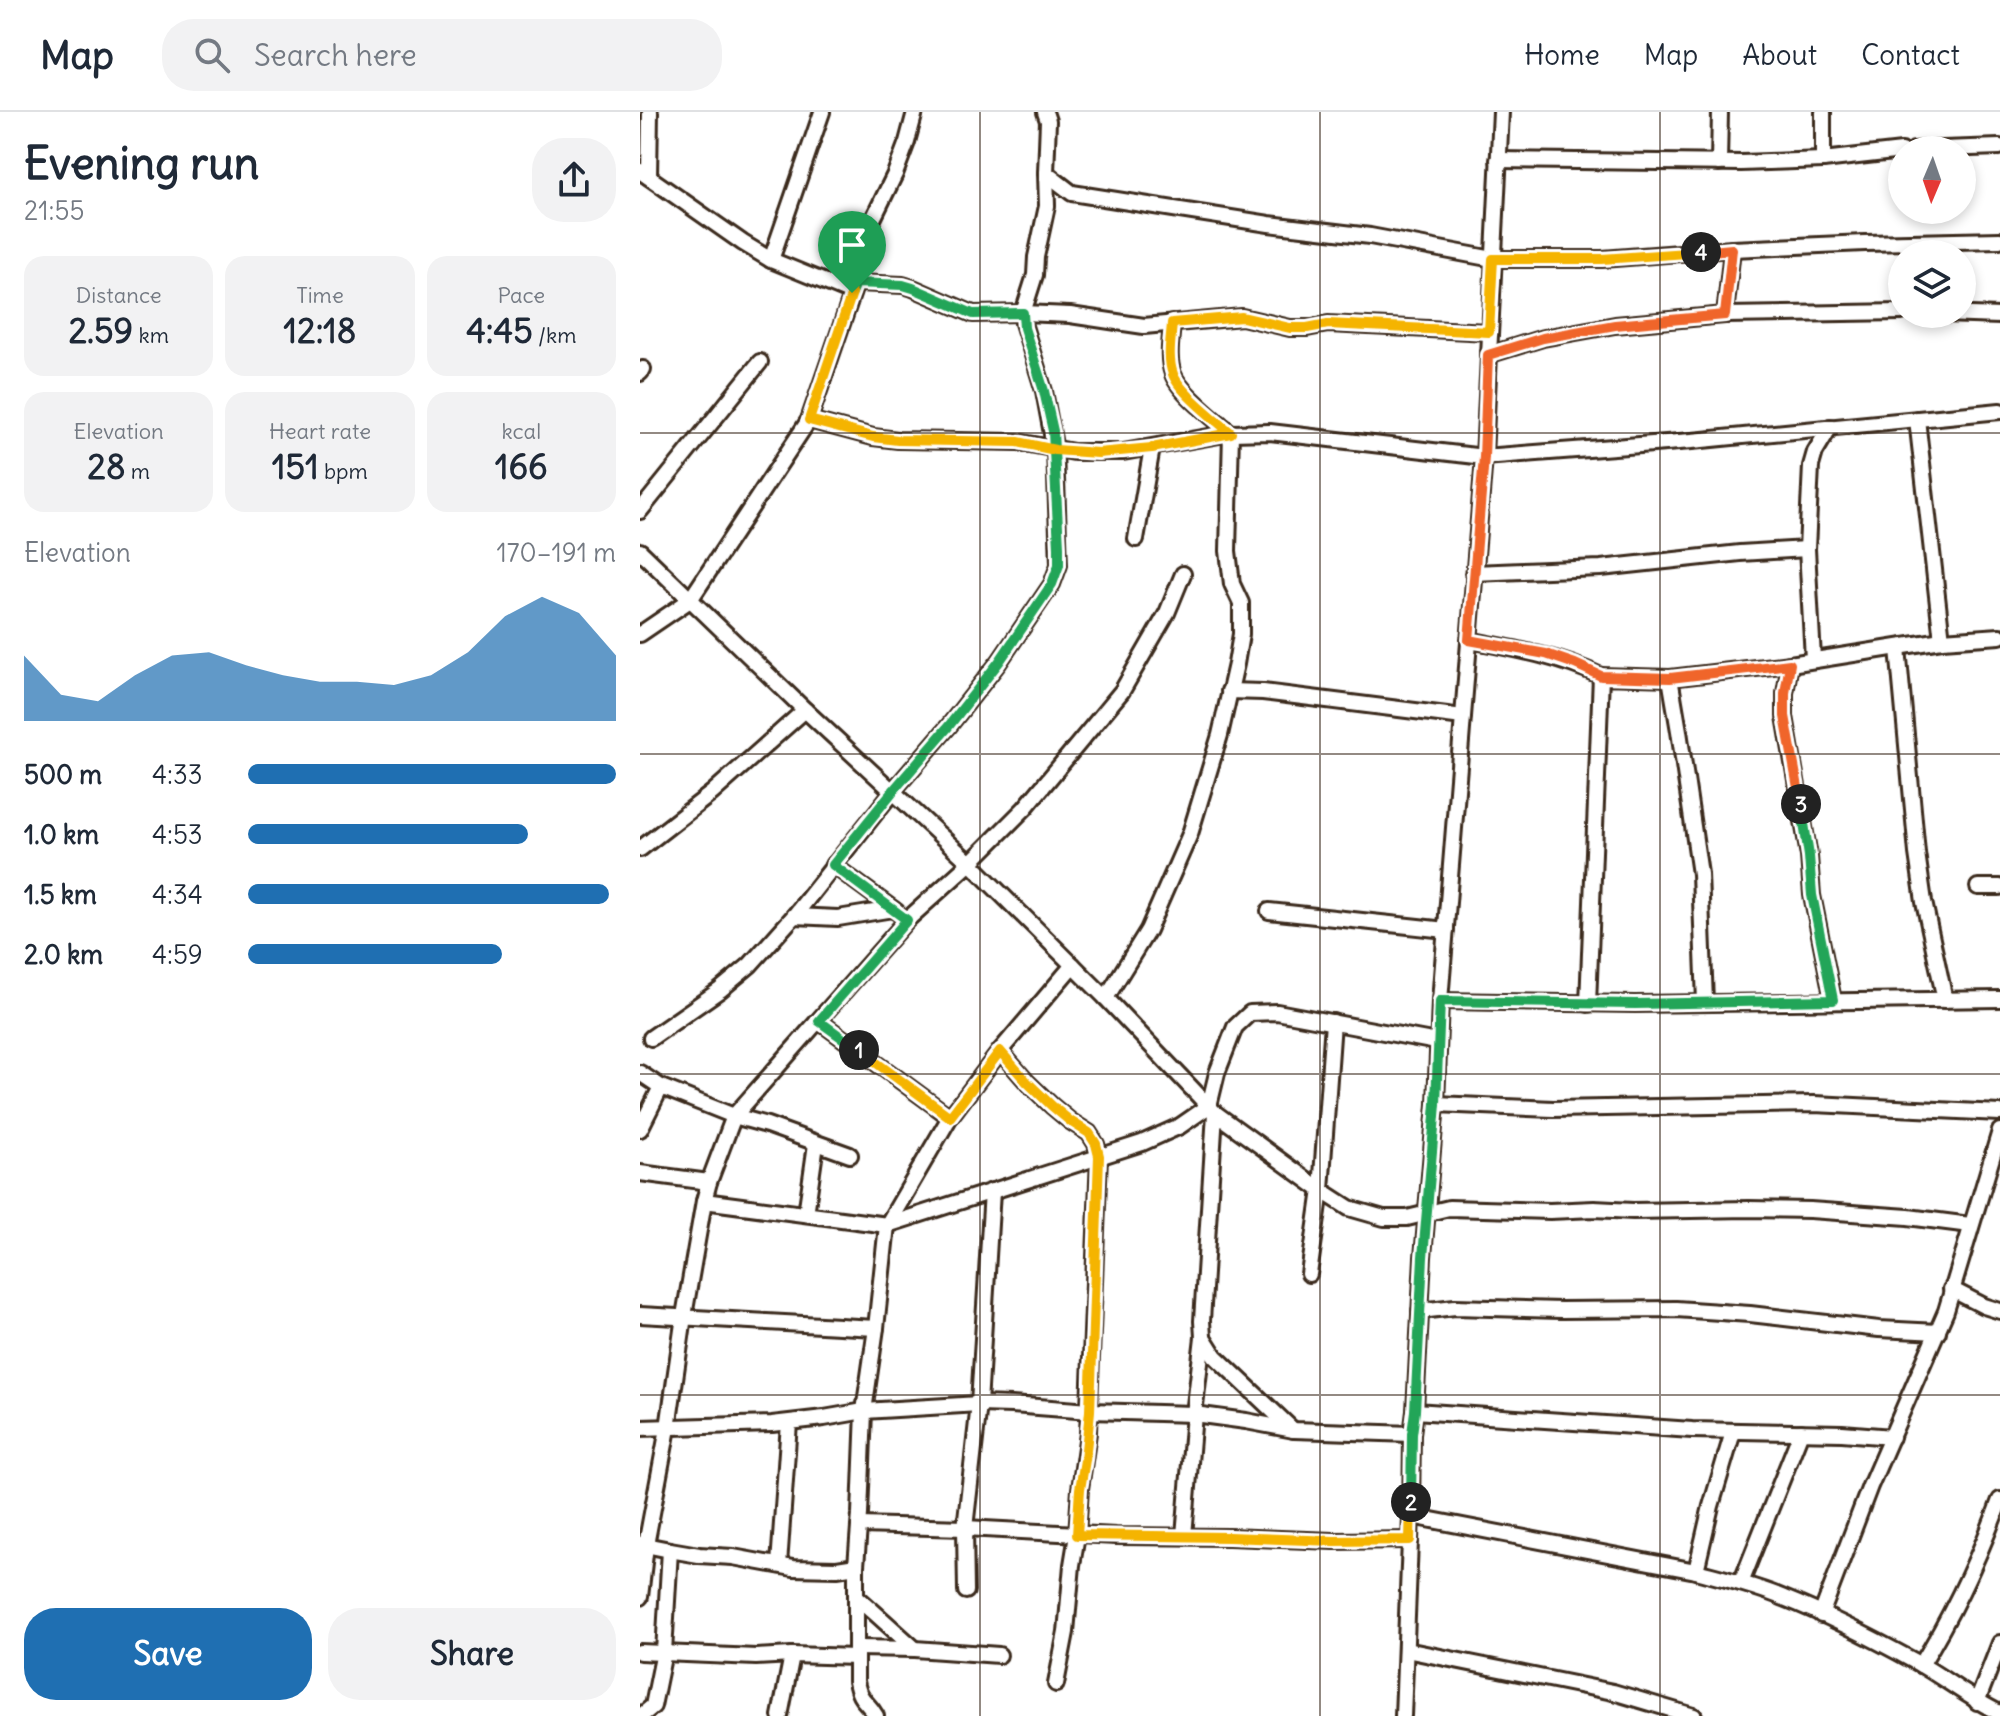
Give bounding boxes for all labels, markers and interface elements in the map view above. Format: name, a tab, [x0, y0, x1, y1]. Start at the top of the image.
search box	[162, 19, 722, 91]
text: Map	[40, 32, 114, 79]
icon: search	[190, 33, 234, 77]
text: Search here	[254, 36, 417, 74]
text: Home	[1524, 37, 1600, 73]
text: Map	[1644, 37, 1698, 73]
text: About	[1742, 37, 1817, 73]
text: Contact	[1861, 37, 1960, 73]
text: Evening run	[24, 136, 259, 191]
north arrow	[1888, 136, 1976, 224]
map controls	[1888, 136, 1976, 328]
button: share	[532, 138, 616, 222]
text: 21:55	[24, 194, 84, 227]
pin	[818, 211, 886, 293]
icon: arrive	[830, 223, 874, 267]
pin: 4	[1681, 232, 1721, 272]
text: 4	[1695, 238, 1707, 266]
button: layers	[1888, 240, 1976, 328]
text: Distance	[76, 281, 162, 309]
text: Time	[296, 281, 344, 309]
text: Pace	[497, 281, 545, 309]
text: 2.59	[68, 309, 133, 352]
text: 12:18	[284, 309, 356, 352]
text: 4:45	[466, 309, 533, 352]
text: km	[133, 321, 169, 349]
text: /km	[533, 321, 576, 349]
text: Elevation	[74, 417, 164, 445]
text: Heart rate	[269, 417, 371, 445]
text: kcal	[502, 417, 541, 445]
text: 28	[87, 445, 126, 488]
text: 151	[272, 445, 319, 488]
text: 166	[495, 445, 548, 488]
text: m	[126, 457, 150, 485]
text: bpm	[319, 457, 368, 485]
text: Elevation	[24, 536, 131, 569]
text: 170–191 m	[496, 536, 616, 569]
text: 500 m	[24, 758, 102, 791]
text: 4:33	[152, 758, 202, 791]
pin: 3	[1781, 784, 1821, 824]
text: 3	[1795, 790, 1807, 818]
text: 1.0 km	[24, 818, 99, 851]
text: 4:53	[152, 818, 203, 851]
text: 1.5 km	[24, 878, 97, 911]
text: 4:34	[152, 878, 203, 911]
text: 2.0 km	[24, 938, 103, 971]
text: 4:59	[152, 938, 203, 971]
pin: 1	[839, 1030, 879, 1070]
text: 1	[855, 1036, 863, 1064]
pin: 2	[1391, 1482, 1431, 1522]
text: 2	[1405, 1488, 1417, 1516]
button: Save	[24, 1608, 312, 1700]
button: Share	[328, 1608, 616, 1700]

